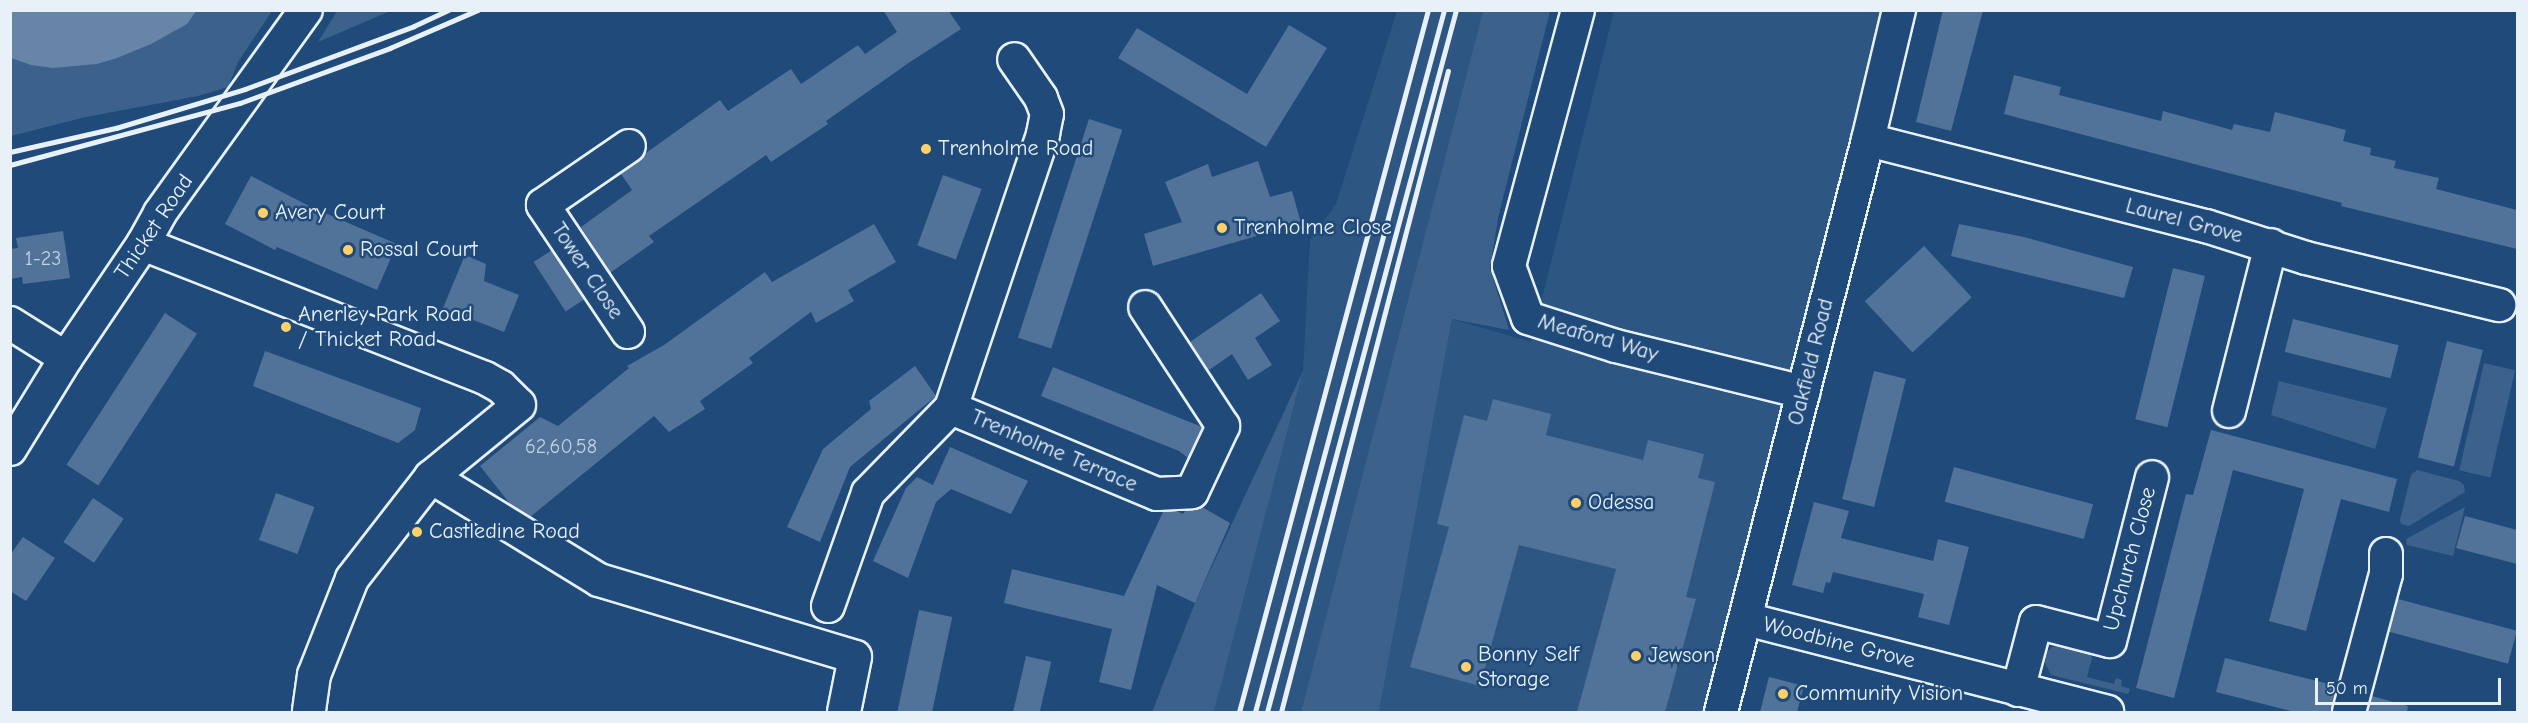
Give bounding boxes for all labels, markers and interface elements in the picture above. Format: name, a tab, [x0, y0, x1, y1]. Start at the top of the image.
place label: Trenholme Road	[938, 136, 1093, 162]
marker: Trenholme Road	[919, 142, 933, 156]
street label: Thicket Road	[109, 169, 199, 285]
street label: Laurel Grove	[2123, 193, 2245, 249]
place label: Avery Court	[275, 200, 385, 226]
marker: Avery Court	[256, 206, 270, 220]
place label: Trenholme Close	[1234, 215, 1392, 241]
street label: Tower Close	[545, 218, 629, 324]
marker: Trenholme Close	[1215, 221, 1229, 235]
place label: Rossal Court	[360, 237, 478, 263]
marker: Rossal Court	[341, 243, 355, 257]
house number: 1-23	[25, 246, 61, 270]
street label: Oakfield Road	[1783, 296, 1839, 428]
place label: Anerley Park Road / Thicket Road	[298, 301, 473, 352]
street label: Meaford Way	[1535, 308, 1661, 368]
marker: Anerley Park Road / Thicket Road	[279, 320, 293, 334]
street label: Trenholme Terrace	[967, 404, 1141, 498]
house number: 62,60,58	[525, 434, 597, 458]
street label: Upchurch Close	[2098, 484, 2162, 634]
place label: Odessa	[1588, 490, 1654, 516]
marker: Odessa	[1569, 496, 1583, 510]
place label: Castledine Road	[429, 519, 580, 545]
marker: Castledine Road	[410, 525, 424, 539]
street label: Woodbine Grove	[1760, 611, 1918, 675]
place label: Bonny Self Storage	[1478, 641, 1579, 692]
place label: Jewson	[1648, 643, 1715, 669]
marker: Jewson	[1629, 649, 1643, 663]
marker: Bonny Self Storage	[1459, 660, 1473, 674]
scale bar	[2318, 666, 2504, 704]
text: 50 m	[2326, 678, 2368, 699]
place label: Community Vision	[1795, 681, 1963, 707]
marker: Community Vision	[1776, 687, 1790, 701]

